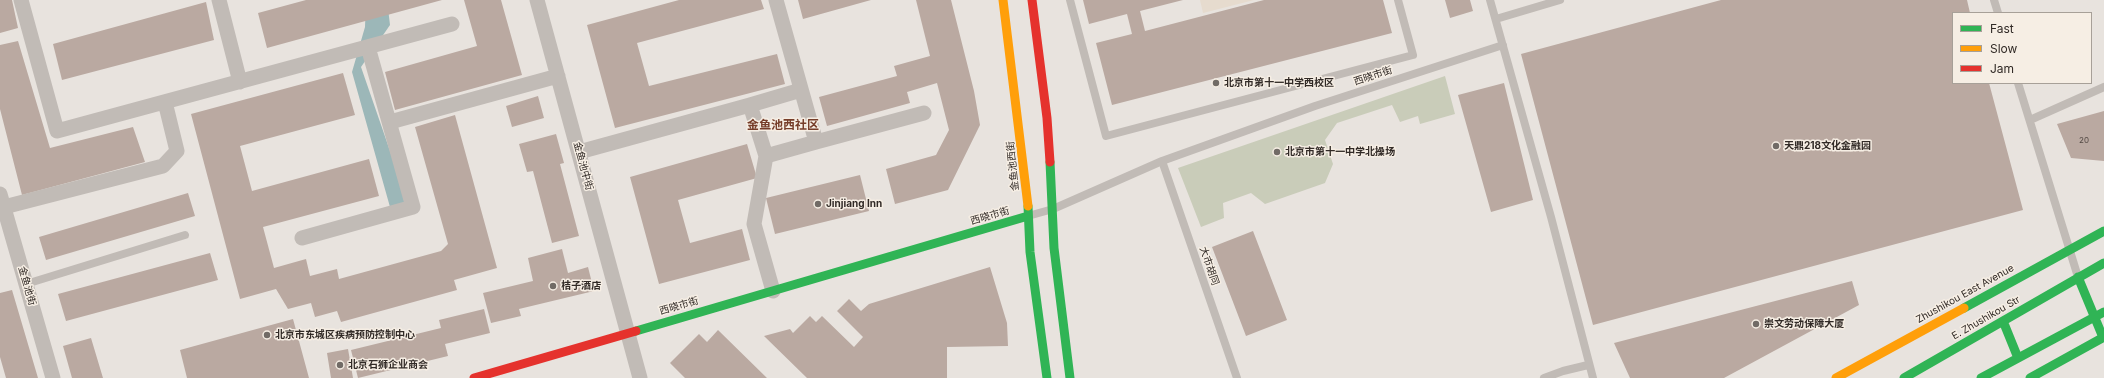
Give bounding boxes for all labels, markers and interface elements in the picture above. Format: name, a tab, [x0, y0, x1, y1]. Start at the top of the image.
legend	[1952, 12, 2092, 84]
text: Fast	[1990, 21, 2014, 36]
text: Slow	[1990, 41, 2017, 56]
text: Jam	[1990, 61, 2014, 76]
street label: 西晓市街	[1352, 64, 1394, 88]
place label: 北京市第十一中学西校区	[1224, 77, 1334, 89]
marker: 北京市第十一中学西校区	[1211, 78, 1221, 88]
district label: 金鱼池西社区	[747, 118, 819, 132]
house number: 20	[2079, 136, 2089, 146]
street label: 金鱼池中街	[571, 140, 595, 192]
place label: 天鼎218文化金融园	[1784, 140, 1871, 152]
street label: 金鱼池西街	[1004, 141, 1022, 191]
marker: 天鼎218文化金融园	[1771, 141, 1781, 151]
place label: 北京市第十一中学北操场	[1285, 146, 1395, 158]
marker: 北京市第十一中学北操场	[1272, 147, 1282, 157]
place label: Jinjiang Inn	[826, 198, 882, 210]
marker: Jinjiang Inn	[813, 199, 823, 209]
street label: 西晓市街	[969, 205, 1011, 227]
street label: 大市胡同	[1197, 245, 1221, 287]
street label: Zhushikou East Avenue	[1914, 262, 2016, 326]
street label: 金鱼池街	[16, 265, 38, 307]
place label: 桔子酒店	[561, 280, 601, 292]
marker: 桔子酒店	[548, 281, 558, 291]
street label: E. Zhushikou Str	[1950, 294, 2022, 342]
street label: 西晓市街	[658, 295, 700, 317]
place label: 崇文劳动保障大厦	[1764, 318, 1844, 330]
marker: 崇文劳动保障大厦	[1751, 319, 1761, 329]
place label: 北京市东城区疾病预防控制中心	[275, 329, 415, 341]
marker: 北京市东城区疾病预防控制中心	[262, 330, 272, 340]
place label: 北京石狮企业商会	[348, 359, 428, 371]
marker: 北京石狮企业商会	[335, 360, 345, 370]

